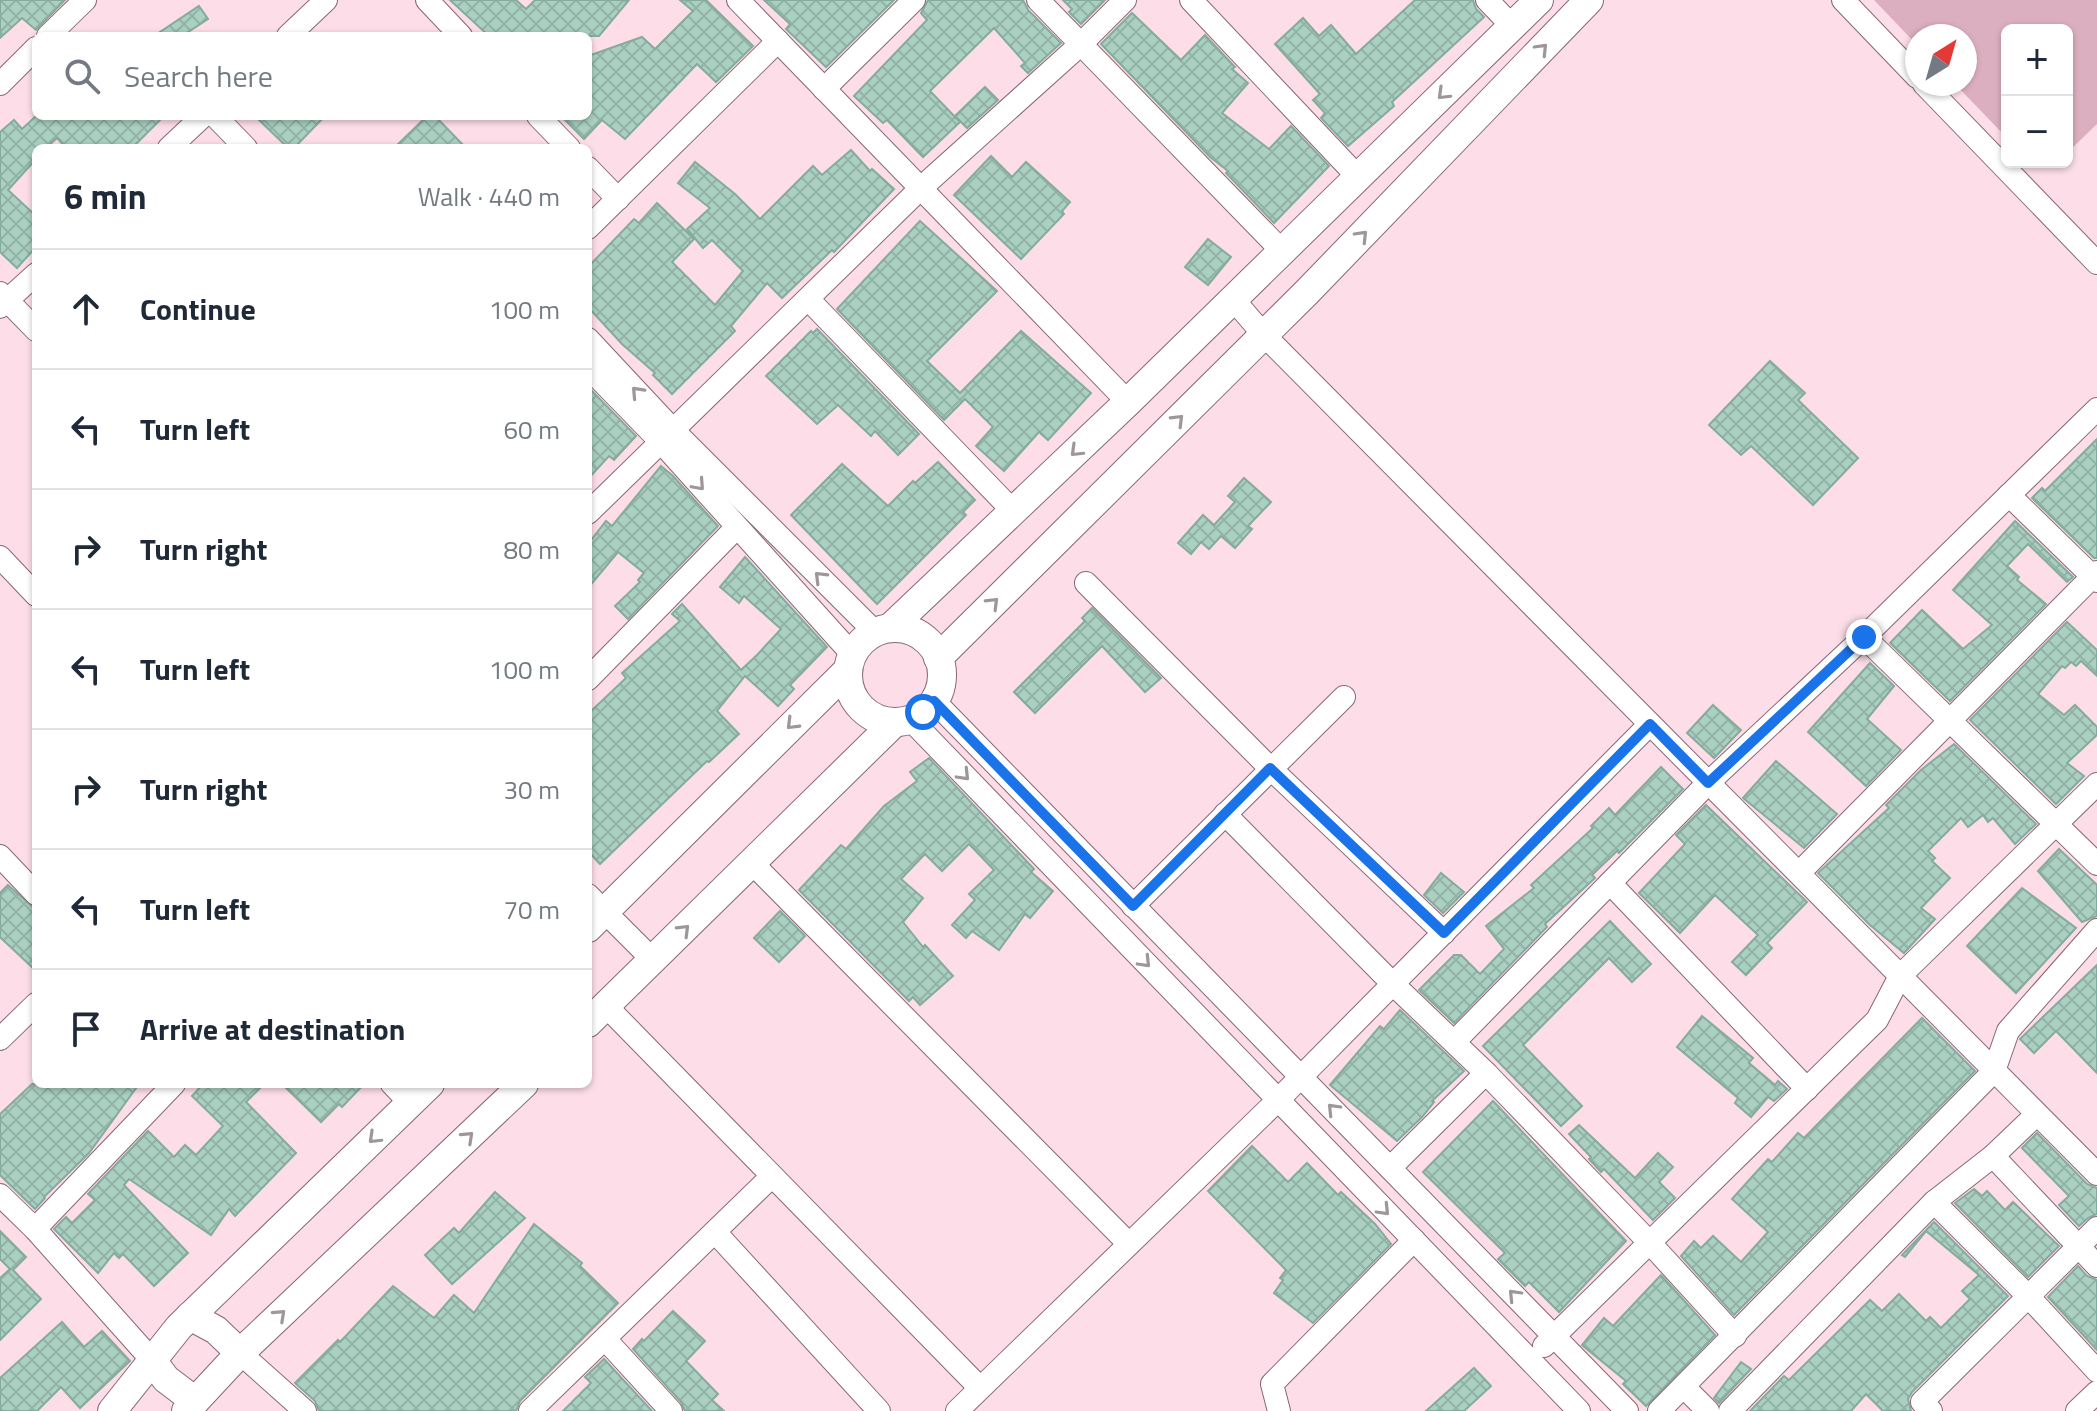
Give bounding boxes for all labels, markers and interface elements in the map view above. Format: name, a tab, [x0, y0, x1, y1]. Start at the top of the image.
north arrow	[1905, 24, 1977, 96]
map controls	[2001, 24, 2073, 168]
button: +	[2001, 24, 2073, 96]
search box	[32, 32, 592, 120]
one-way arrow	[1533, 43, 1547, 58]
text: Search here	[124, 53, 273, 99]
icon: search	[60, 54, 104, 98]
one-way arrow	[1438, 85, 1452, 99]
button: −	[2001, 96, 2073, 168]
text: 6 min	[64, 170, 147, 222]
text: Walk · 440 m	[418, 177, 560, 216]
one-way arrow	[1352, 231, 1367, 245]
text: Continue	[140, 286, 256, 332]
icon: ahead	[64, 287, 108, 331]
text: 100 m	[489, 290, 560, 329]
one-way arrow	[633, 386, 647, 401]
text: Turn left	[140, 406, 250, 452]
icon: left	[64, 407, 108, 451]
text: 60 m	[503, 410, 560, 449]
one-way arrow	[1169, 415, 1183, 429]
one-way arrow	[1071, 442, 1086, 456]
one-way arrow	[690, 476, 705, 490]
text: Turn right	[140, 526, 268, 572]
icon: right	[64, 527, 108, 571]
text: 80 m	[503, 530, 560, 569]
one-way arrow	[814, 572, 829, 586]
one-way arrow	[984, 598, 999, 612]
route end	[1846, 619, 1882, 655]
text: Turn left	[140, 646, 250, 692]
icon: left	[64, 647, 108, 691]
text: 100 m	[489, 650, 560, 689]
route start	[905, 694, 941, 730]
one-way arrow	[787, 715, 801, 730]
text: Turn right	[140, 766, 268, 812]
one-way arrow	[955, 766, 969, 781]
icon: right	[64, 767, 108, 811]
text: 30 m	[503, 770, 560, 809]
text: Turn left	[140, 886, 250, 932]
icon: left	[64, 887, 108, 931]
text: 70 m	[503, 890, 560, 929]
one-way arrow	[675, 925, 689, 939]
one-way arrow	[1136, 953, 1150, 967]
text: Arrive at destination	[140, 1006, 405, 1052]
icon: arrive	[64, 1007, 108, 1051]
one-way arrow	[1327, 1104, 1342, 1118]
one-way arrow	[369, 1129, 384, 1143]
one-way arrow	[459, 1132, 474, 1146]
one-way arrow	[1375, 1201, 1389, 1215]
one-way arrow	[1509, 1290, 1523, 1304]
one-way arrow	[270, 1311, 285, 1325]

